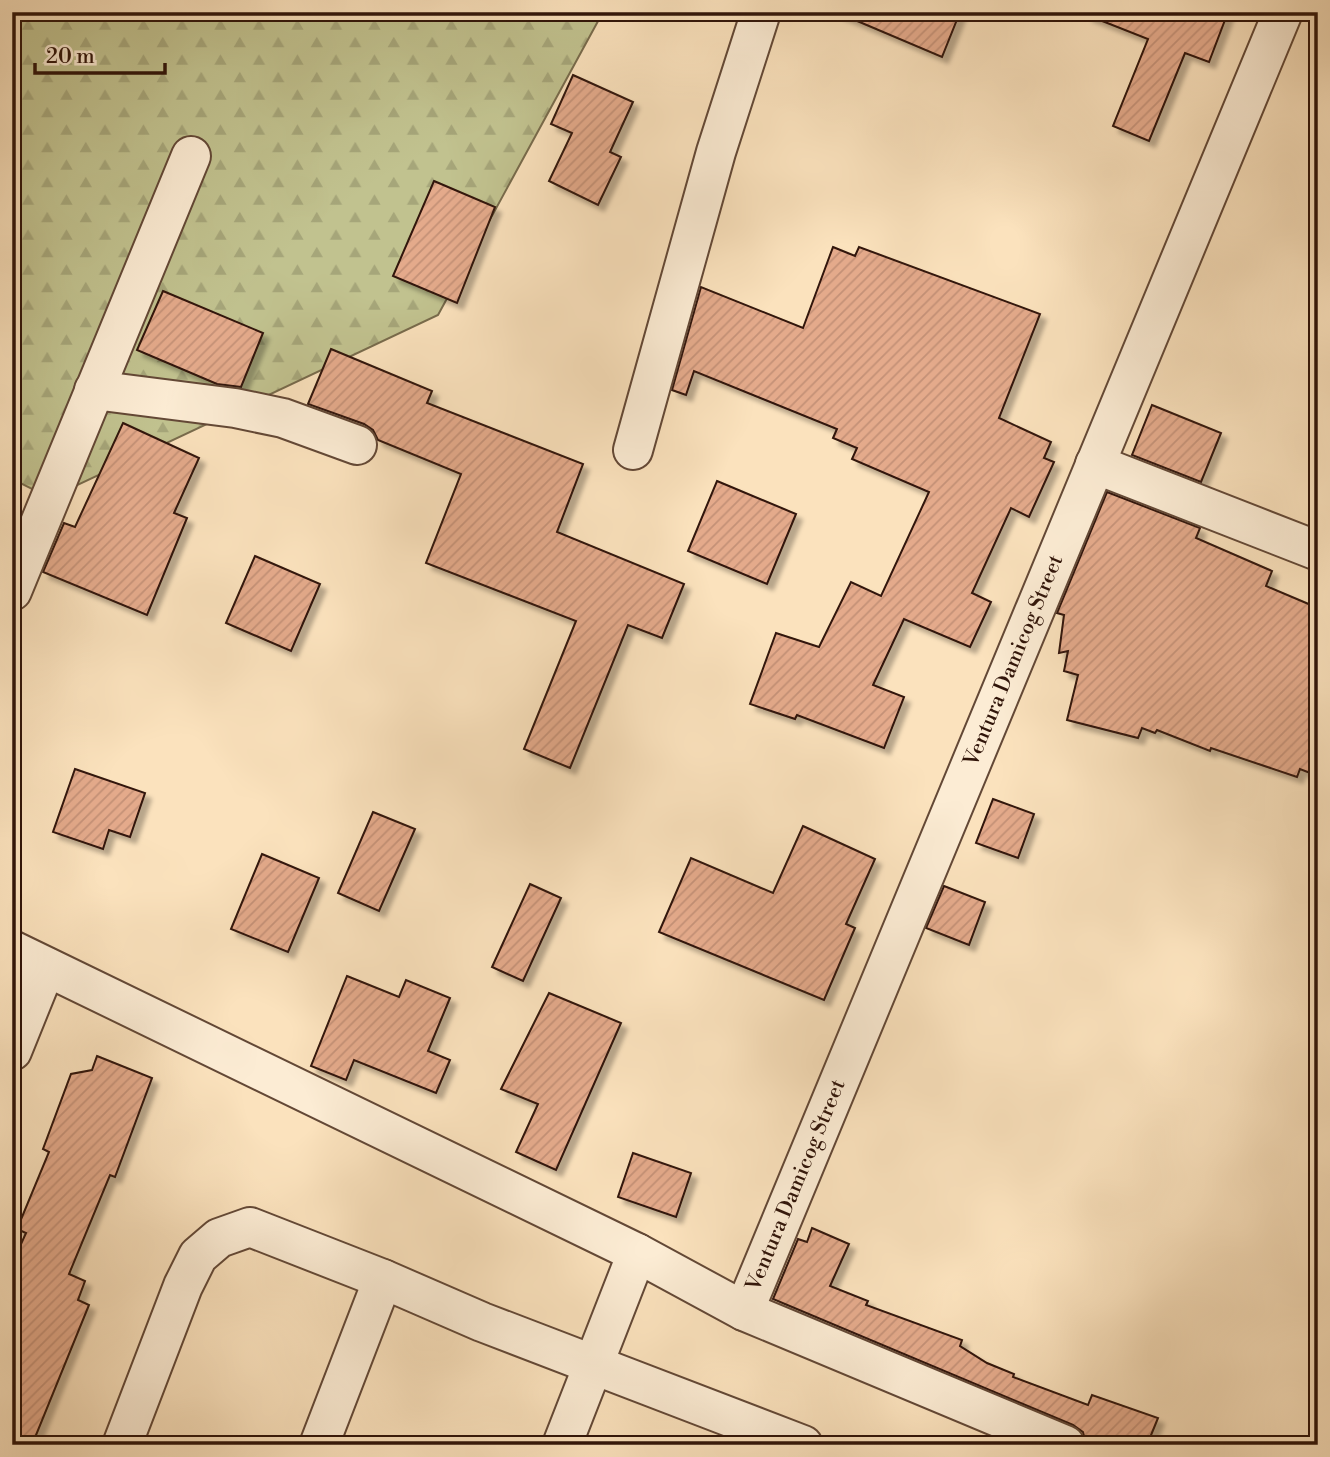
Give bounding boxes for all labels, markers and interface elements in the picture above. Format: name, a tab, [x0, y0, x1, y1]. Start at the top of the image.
scale bar	[35, 32, 164, 76]
text: 20 m	[46, 44, 95, 70]
street label: Ventura Damicog Street	[958, 551, 1069, 771]
street label: Ventura Damicog Street	[740, 1075, 852, 1296]

